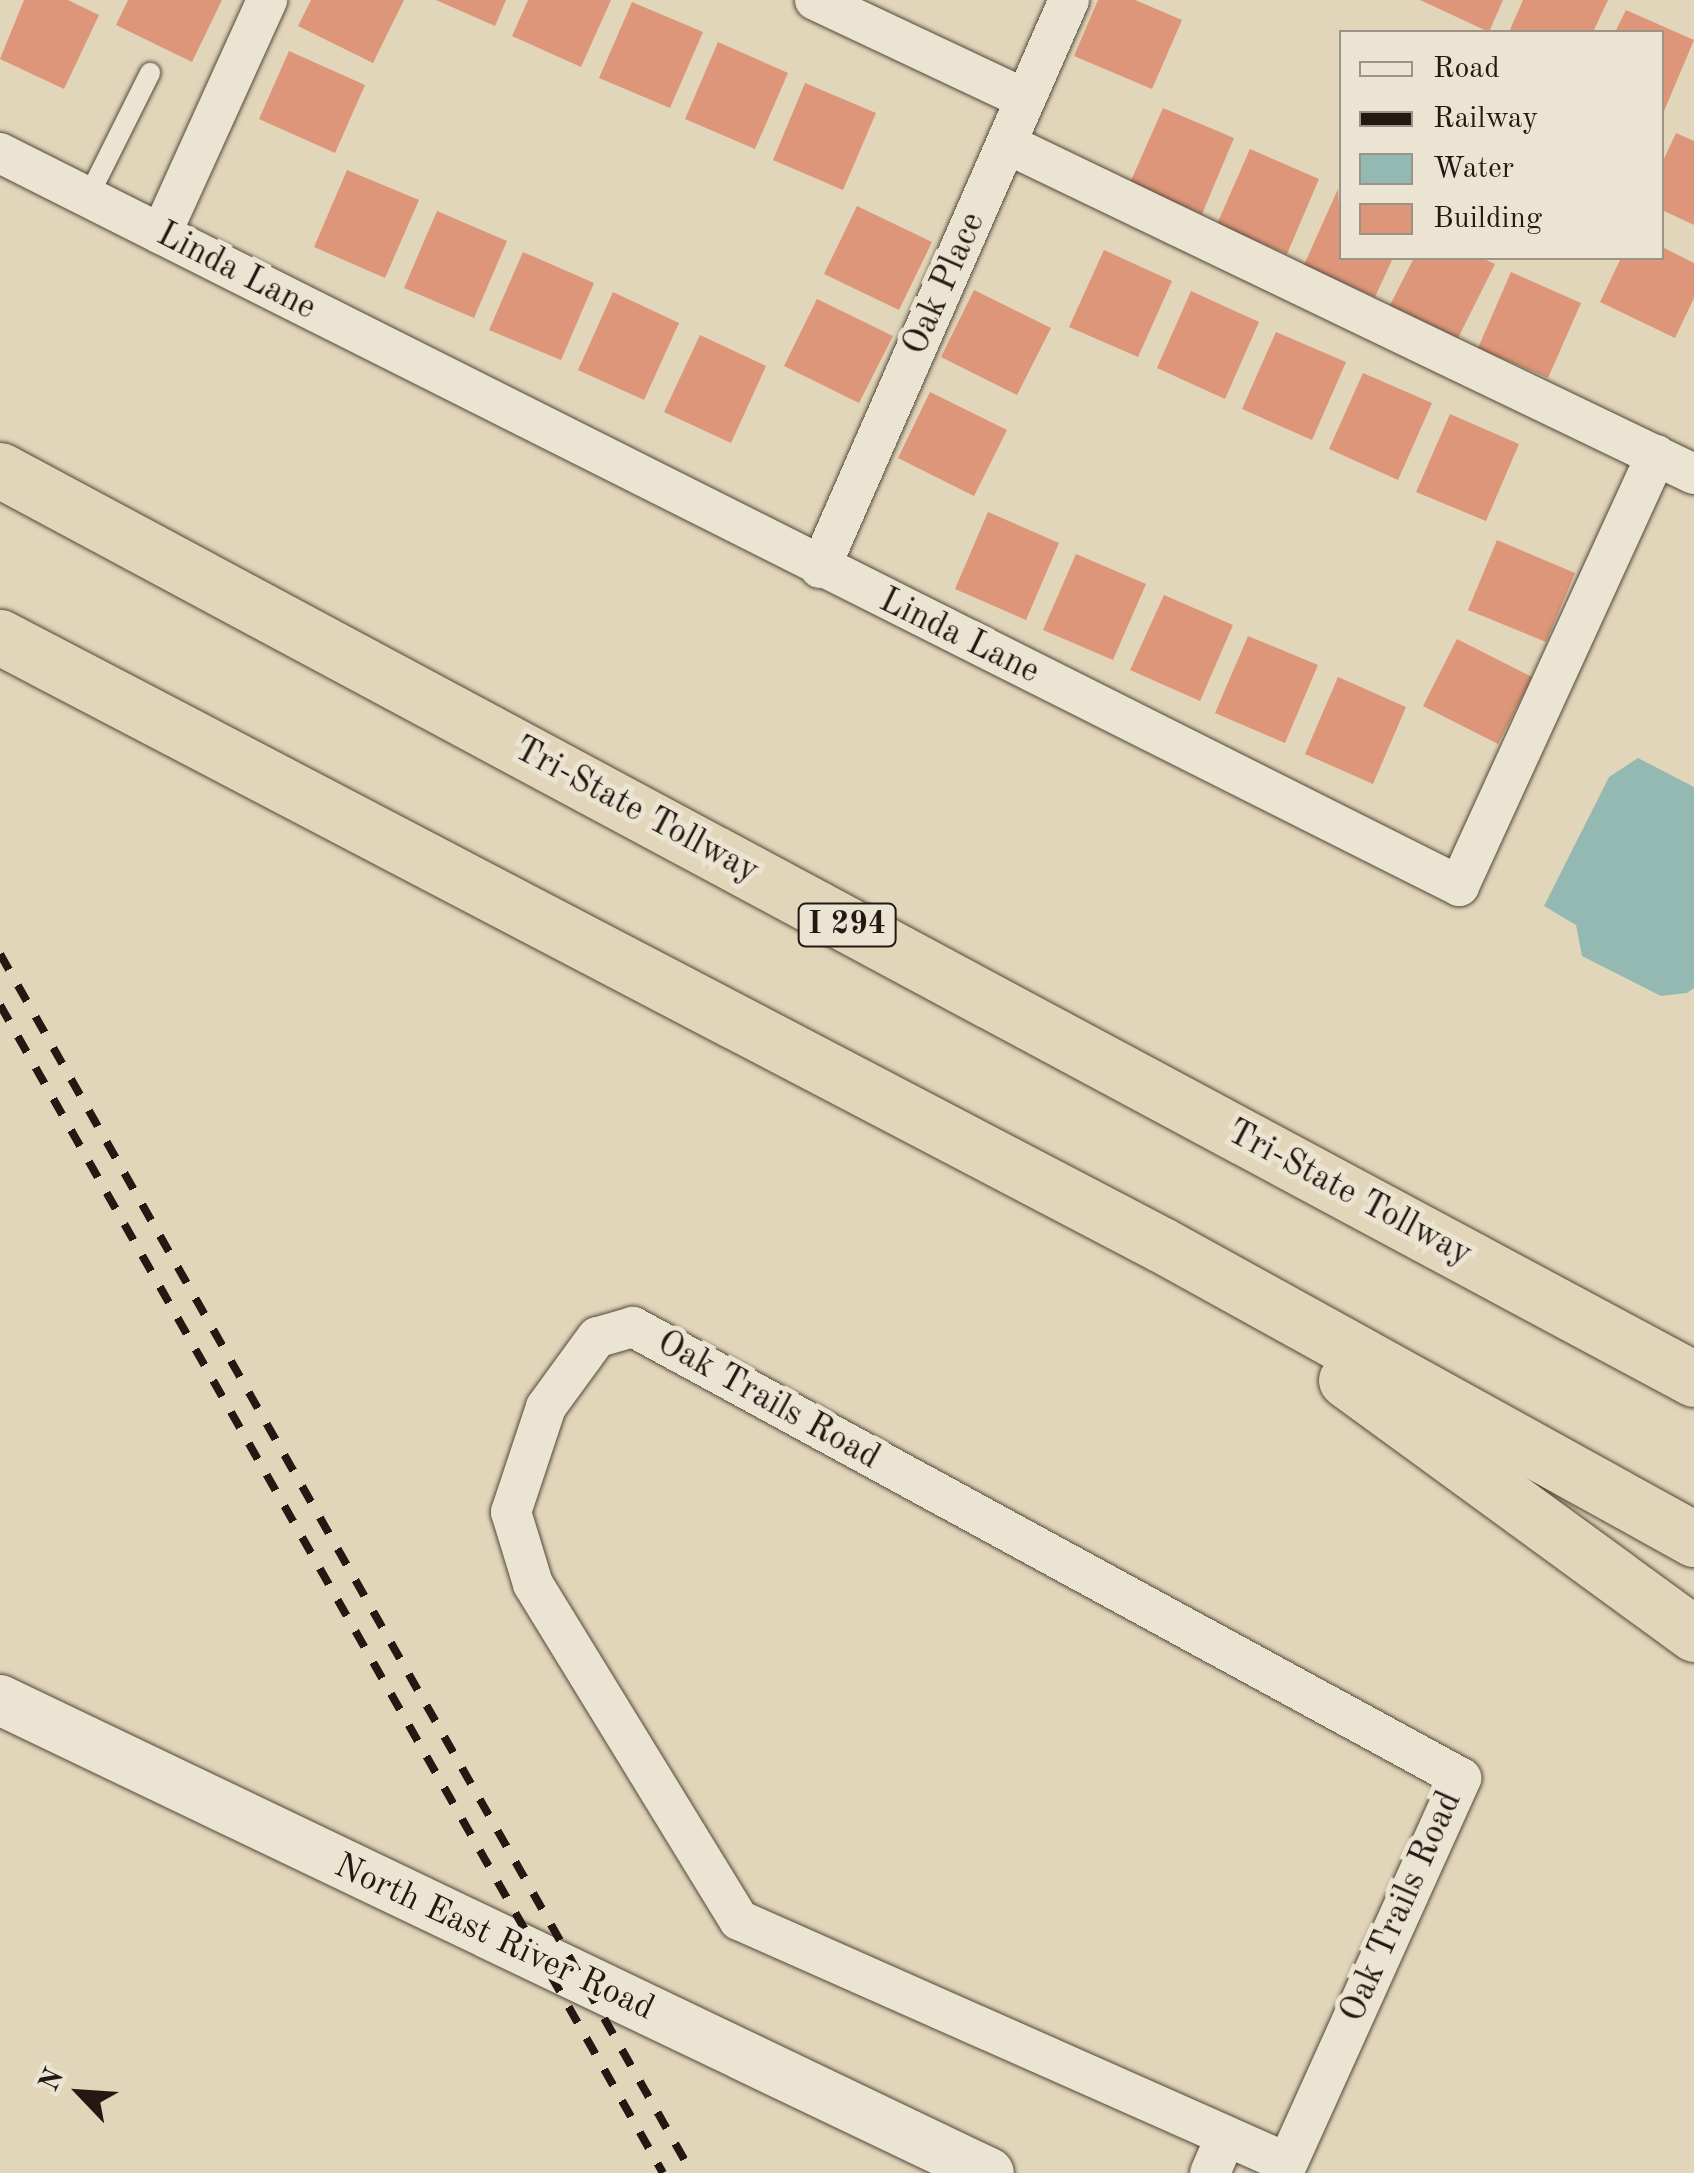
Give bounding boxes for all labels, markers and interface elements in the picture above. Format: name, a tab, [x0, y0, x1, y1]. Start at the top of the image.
legend	[1339, 30, 1664, 260]
text: Road	[1433, 54, 1500, 84]
text: Railway	[1433, 104, 1538, 134]
text: Water	[1433, 154, 1514, 184]
text: Building	[1433, 204, 1542, 234]
street label: Oak Place	[895, 206, 995, 362]
street label: Linda Lane	[149, 214, 323, 330]
street label: Linda Lane	[872, 580, 1046, 694]
street label: Tri-State Tollway	[506, 729, 766, 893]
road number: I 294	[797, 898, 897, 952]
street label: Tri-State Tollway	[1219, 1112, 1479, 1276]
street label: Oak Trails Road	[649, 1322, 887, 1480]
street label: Oak Trails Road	[1332, 1785, 1472, 2029]
street label: North East River Road	[327, 1845, 661, 2031]
north arrow	[30, 2043, 130, 2143]
text: N	[36, 2065, 70, 2096]

